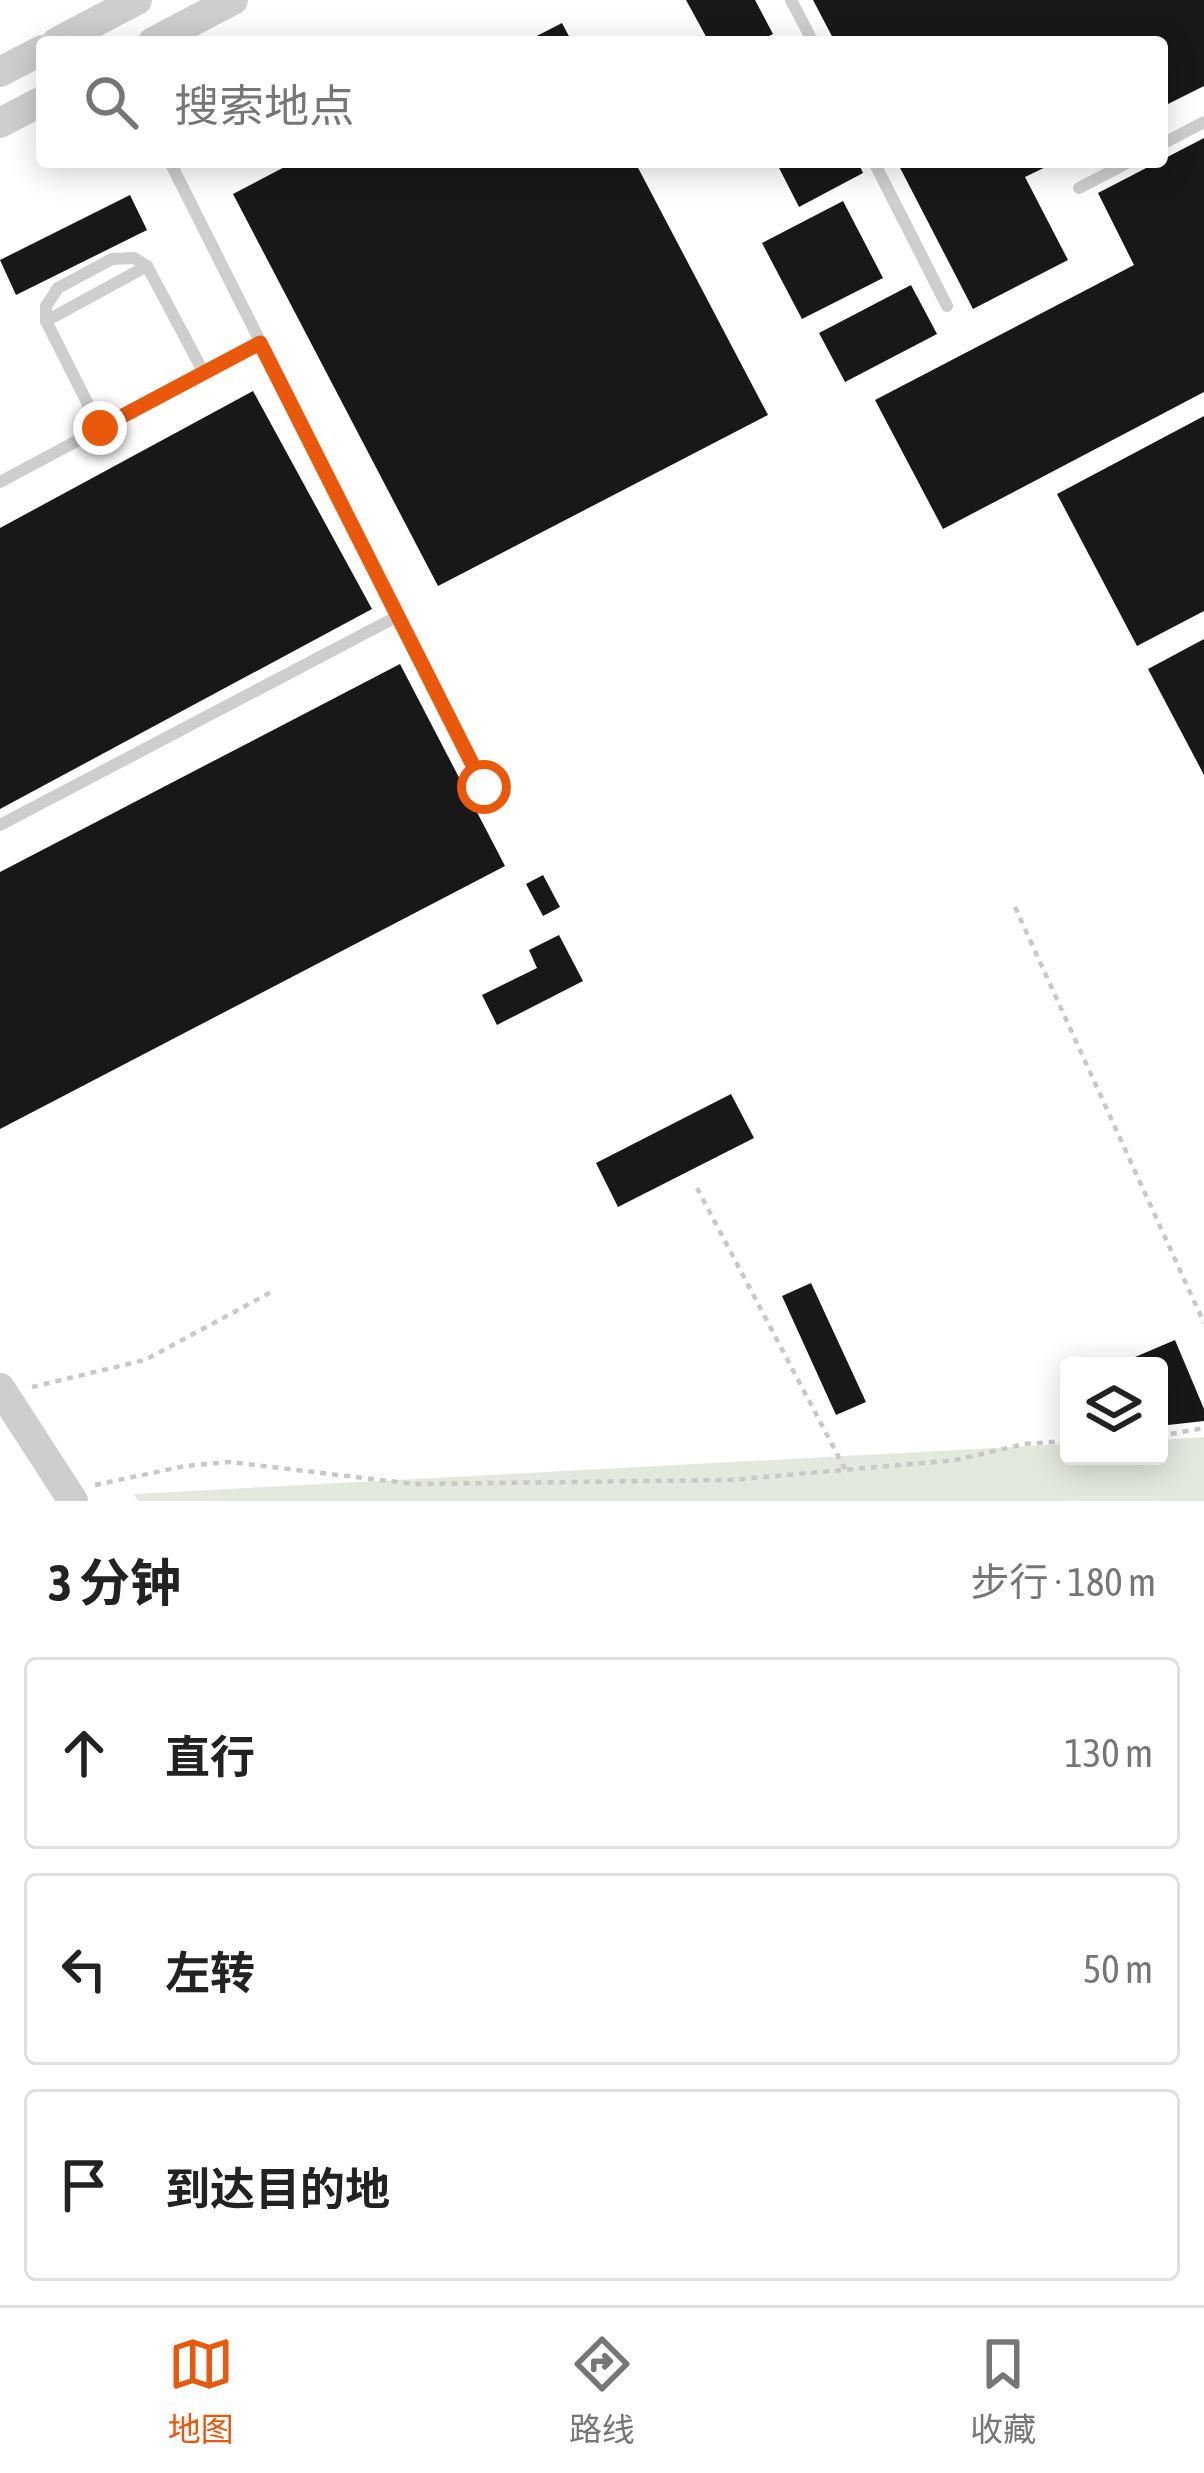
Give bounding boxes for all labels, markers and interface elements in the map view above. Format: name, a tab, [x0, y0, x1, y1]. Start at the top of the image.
search box	[36, 36, 1168, 168]
icon: search	[78, 69, 144, 135]
text: 搜索地点	[174, 80, 354, 132]
route end	[73, 401, 127, 455]
route start	[457, 760, 511, 814]
map controls	[1060, 1357, 1168, 1465]
button: layers	[1060, 1357, 1168, 1465]
text: 3 分钟	[48, 1553, 181, 1612]
text: 步行 · 180 m	[971, 1560, 1156, 1604]
icon: ahead	[51, 1720, 117, 1786]
text: 直行	[165, 1731, 255, 1783]
text: 130 m	[1065, 1731, 1153, 1775]
icon: left	[51, 1936, 117, 2002]
text: 左转	[165, 1947, 255, 1999]
text: 50 m	[1083, 1947, 1153, 1991]
icon: arrive	[51, 2152, 117, 2218]
text: 到达目的地	[165, 2163, 390, 2215]
tab: 地图	[168, 2331, 234, 2451]
tab: 路线	[569, 2331, 635, 2451]
tab: 收藏	[970, 2331, 1036, 2451]

